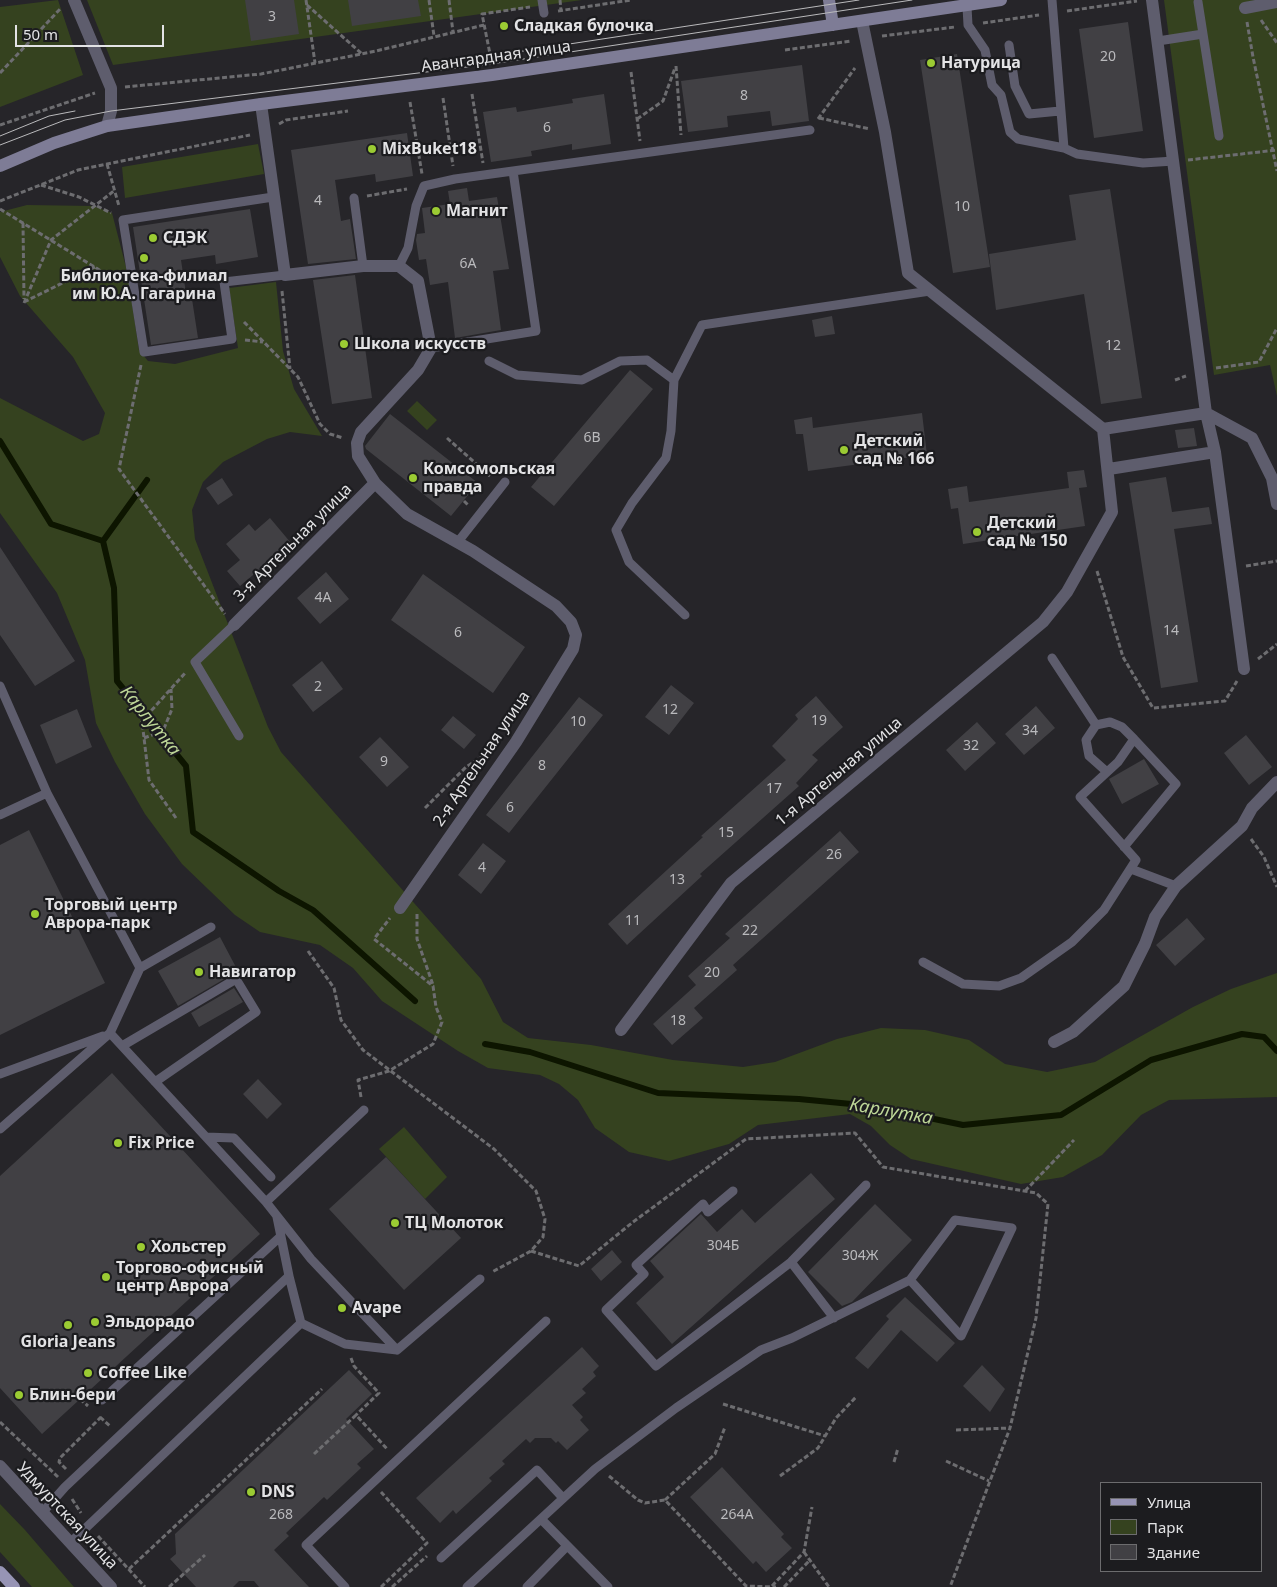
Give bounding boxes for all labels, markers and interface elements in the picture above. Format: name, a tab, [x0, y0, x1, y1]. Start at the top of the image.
house number: 3	[268, 9, 276, 25]
scale bar	[18, 15, 166, 47]
place label: Сладкая булочка	[514, 16, 654, 36]
marker: Сладкая булочка	[498, 20, 510, 32]
text: 50 m	[23, 24, 58, 44]
street label: Авангардная улица	[420, 37, 572, 77]
house number: 20	[1100, 49, 1116, 65]
place label: Натурица	[941, 53, 1021, 73]
marker: Натурица	[925, 57, 937, 69]
house number: 8	[740, 88, 748, 104]
house number: 6	[543, 120, 551, 136]
place label: MixBuket18	[382, 139, 477, 159]
marker: MixBuket18	[366, 143, 378, 155]
house number: 4	[314, 193, 322, 209]
house number: 10	[954, 199, 970, 215]
place label: Магнит	[446, 201, 508, 221]
marker: Магнит	[430, 205, 442, 217]
place label: СДЭК	[163, 228, 207, 248]
marker: СДЭК	[147, 232, 159, 244]
marker: Библиотека-филиал им Ю.А. Гагарина	[138, 252, 150, 264]
house number: 6А	[460, 256, 476, 272]
place label: Библиотека-филиал им Ю.А. Гагарина	[60, 266, 228, 304]
place label: Школа искусств	[354, 334, 486, 354]
marker: Школа искусств	[338, 338, 350, 350]
house number: 12	[1105, 338, 1121, 354]
house number: 6В	[583, 430, 601, 446]
place label: Детский сад № 166	[854, 431, 934, 469]
marker: Детский сад № 166	[838, 444, 850, 456]
place label: Комсомольская правда	[423, 459, 555, 497]
marker: Комсомольская правда	[407, 472, 419, 484]
street label: 3-я Артельная улица	[230, 480, 356, 606]
place label: Детский сад № 150	[987, 513, 1067, 551]
marker: Детский сад № 150	[971, 526, 983, 538]
house number: 4А	[315, 590, 331, 606]
house number: 14	[1163, 623, 1179, 639]
house number: 6	[454, 625, 462, 641]
house number: 2	[314, 679, 322, 695]
water label: Карлутка	[115, 682, 185, 760]
street label: 2-я Артельная улица	[430, 688, 534, 830]
house number: 12	[662, 702, 678, 718]
street label: 1-я Артельная улица	[772, 713, 906, 831]
house number: 19	[811, 713, 827, 729]
house number: 10	[570, 714, 586, 730]
house number: 34	[1022, 723, 1038, 739]
house number: 32	[963, 738, 979, 754]
house number: 9	[380, 754, 388, 770]
house number: 8	[538, 758, 546, 774]
house number: 17	[766, 781, 782, 797]
house number: 6	[506, 800, 514, 816]
house number: 15	[718, 825, 734, 841]
house number: 26	[826, 847, 842, 863]
house number: 4	[478, 860, 486, 876]
house number: 13	[669, 872, 685, 888]
place label: Торговый центр Аврора-парк	[45, 895, 178, 933]
marker: Торговый центр Аврора-парк	[29, 908, 41, 920]
house number: 11	[625, 913, 641, 929]
house number: 22	[742, 923, 758, 939]
place label: Навигатор	[209, 962, 296, 982]
house number: 20	[704, 965, 720, 981]
marker: Навигатор	[193, 966, 205, 978]
house number: 18	[670, 1013, 686, 1029]
water label: Карлутка	[848, 1094, 934, 1130]
place label: Fix Price	[128, 1133, 195, 1153]
marker: Fix Price	[112, 1137, 124, 1149]
place label: ТЦ Молоток	[405, 1213, 503, 1233]
marker: ТЦ Молоток	[389, 1217, 401, 1229]
place label: Хольстер	[151, 1237, 227, 1257]
house number: 304Б	[707, 1238, 739, 1254]
marker: Хольстер	[135, 1241, 147, 1253]
house number: 304Ж	[842, 1248, 878, 1264]
place label: Торгово-офисный центр Аврора	[116, 1258, 264, 1296]
marker: Торгово-офисный центр Аврора	[100, 1271, 112, 1283]
place label: Avape	[352, 1298, 401, 1318]
marker: Avape	[336, 1302, 348, 1314]
place label: Эльдорадо	[105, 1312, 195, 1332]
marker: Эльдорадо	[89, 1316, 101, 1328]
marker: Gloria Jeans	[62, 1319, 74, 1331]
place label: Gloria Jeans	[21, 1332, 115, 1352]
place label: Coffee Like	[98, 1363, 187, 1383]
marker: Coffee Like	[82, 1367, 94, 1379]
place label: Блин-бери	[29, 1385, 116, 1405]
marker: Блин-бери	[13, 1389, 25, 1401]
street label: Удмуртская улица	[13, 1459, 121, 1573]
place label: DNS	[261, 1482, 295, 1502]
legend	[1100, 1482, 1262, 1572]
marker: DNS	[245, 1486, 257, 1498]
text: Улица	[1147, 1492, 1191, 1512]
house number: 268	[269, 1507, 293, 1523]
house number: 264А	[721, 1507, 753, 1523]
text: Парк	[1147, 1517, 1183, 1537]
text: Здание	[1147, 1542, 1200, 1562]

